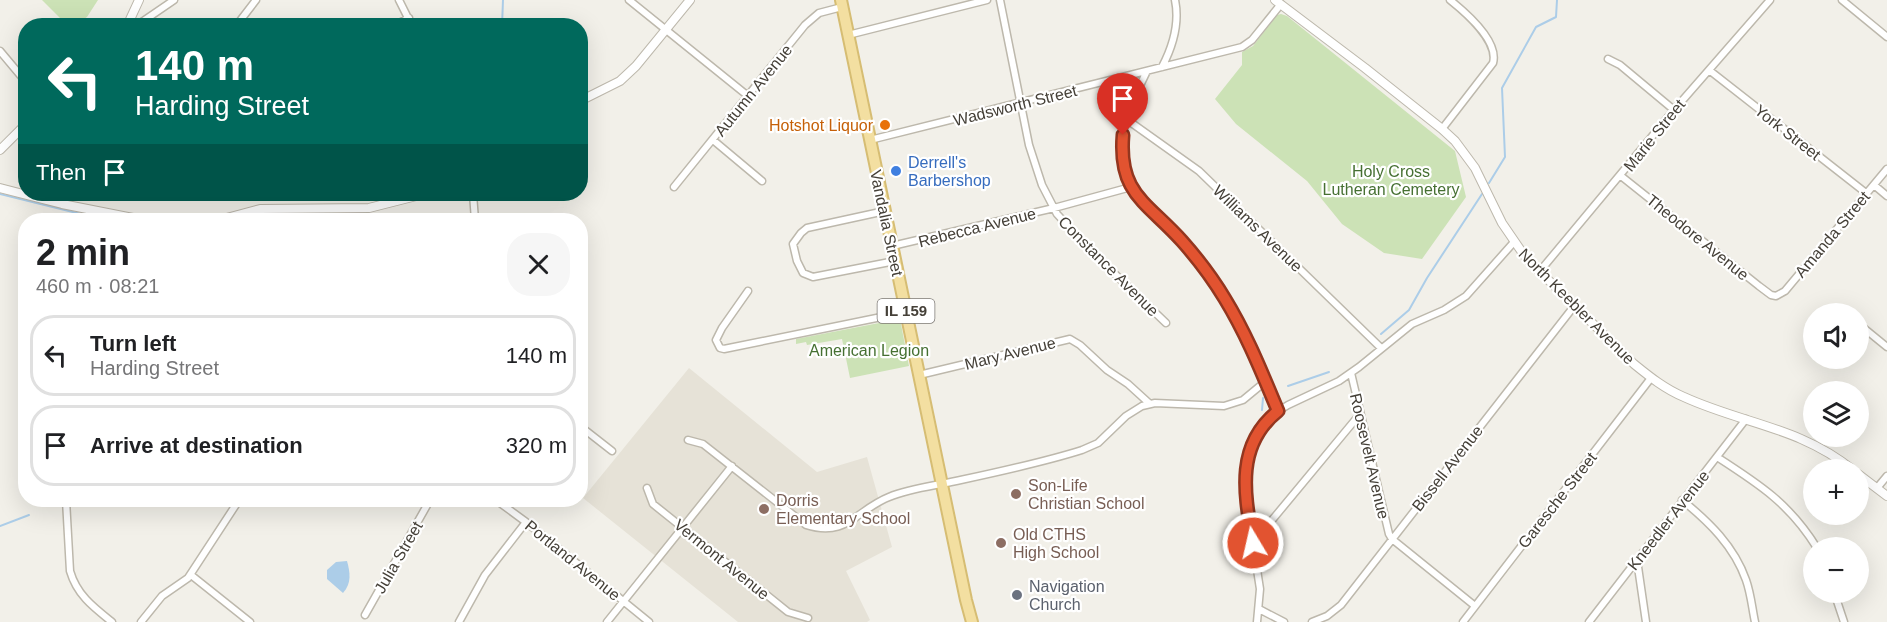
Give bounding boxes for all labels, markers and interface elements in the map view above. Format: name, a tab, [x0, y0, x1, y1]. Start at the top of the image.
street label: Autumn Avenue	[711, 41, 796, 139]
icon: left	[36, 42, 114, 120]
text: 140 m	[135, 42, 254, 89]
pin	[1097, 73, 1148, 135]
street label: Wadsworth Street	[952, 82, 1079, 129]
icon: arrive	[1106, 82, 1139, 115]
text: Harding Street	[135, 91, 309, 121]
street label: Marie Street	[1620, 96, 1689, 175]
street label: York Street	[1752, 102, 1824, 164]
place label: Hotshot Liquor	[769, 117, 874, 134]
marker: Hotshot Liquor	[878, 118, 892, 132]
place label: Derrell's Barbershop	[908, 154, 991, 189]
icon: arrive	[98, 156, 131, 189]
text: Then	[36, 160, 86, 185]
park label: Holy Cross Lutheran Cemetery	[1323, 163, 1459, 198]
marker: Derrell's Barbershop	[889, 164, 903, 178]
street label: Vandalia Street	[867, 168, 906, 278]
street label: Williams Avenue	[1210, 182, 1306, 275]
street label: Amanda Street	[1792, 188, 1874, 281]
street label: Theodore Avenue	[1643, 191, 1752, 284]
street label: Rebecca Avenue	[917, 205, 1038, 250]
street label: Constance Avenue	[1055, 213, 1162, 320]
text: 2 min	[36, 232, 130, 273]
button: close	[507, 233, 570, 296]
street label: North Keebler Avenue	[1515, 245, 1638, 368]
text: 460 m · 08:21	[36, 275, 159, 297]
road number: IL 159	[878, 299, 934, 323]
map controls	[1803, 303, 1869, 603]
button: sound	[1803, 303, 1869, 369]
text: Turn left	[90, 331, 176, 356]
street label: Mary Avenue	[963, 334, 1057, 373]
icon: left	[39, 339, 72, 372]
park label: American Legion	[809, 342, 929, 359]
text: 140 m	[506, 343, 567, 368]
text: Harding Street	[90, 357, 219, 379]
button: layers	[1803, 381, 1869, 447]
street label: Roosevelt Avenue	[1347, 392, 1392, 521]
street label: Bissell Avenue	[1409, 422, 1486, 514]
icon: arrive	[39, 429, 72, 462]
text: Arrive at destination	[90, 433, 303, 458]
text: 320 m	[506, 433, 567, 458]
street label: Garesche Street	[1515, 449, 1600, 551]
button: +	[1803, 459, 1869, 525]
street label: Kneedler Avenue	[1624, 467, 1713, 573]
place label: Son-Life Christian School	[1028, 477, 1145, 512]
marker: Son-Life Christian School	[1009, 487, 1023, 501]
place label: Dorris Elementary School	[776, 492, 910, 527]
marker: Dorris Elementary School	[757, 502, 771, 516]
position arrow	[1221, 511, 1285, 575]
street label: Vermont Avenue	[671, 516, 773, 603]
street label: Portland Avenue	[522, 517, 624, 604]
street label: Julia Street	[371, 518, 426, 596]
place label: Old CTHS High School	[1013, 526, 1099, 561]
marker: Old CTHS High School	[994, 536, 1008, 550]
button: −	[1803, 537, 1869, 603]
place label: Navigation Church	[1029, 578, 1105, 613]
marker: Navigation Church	[1010, 588, 1024, 602]

